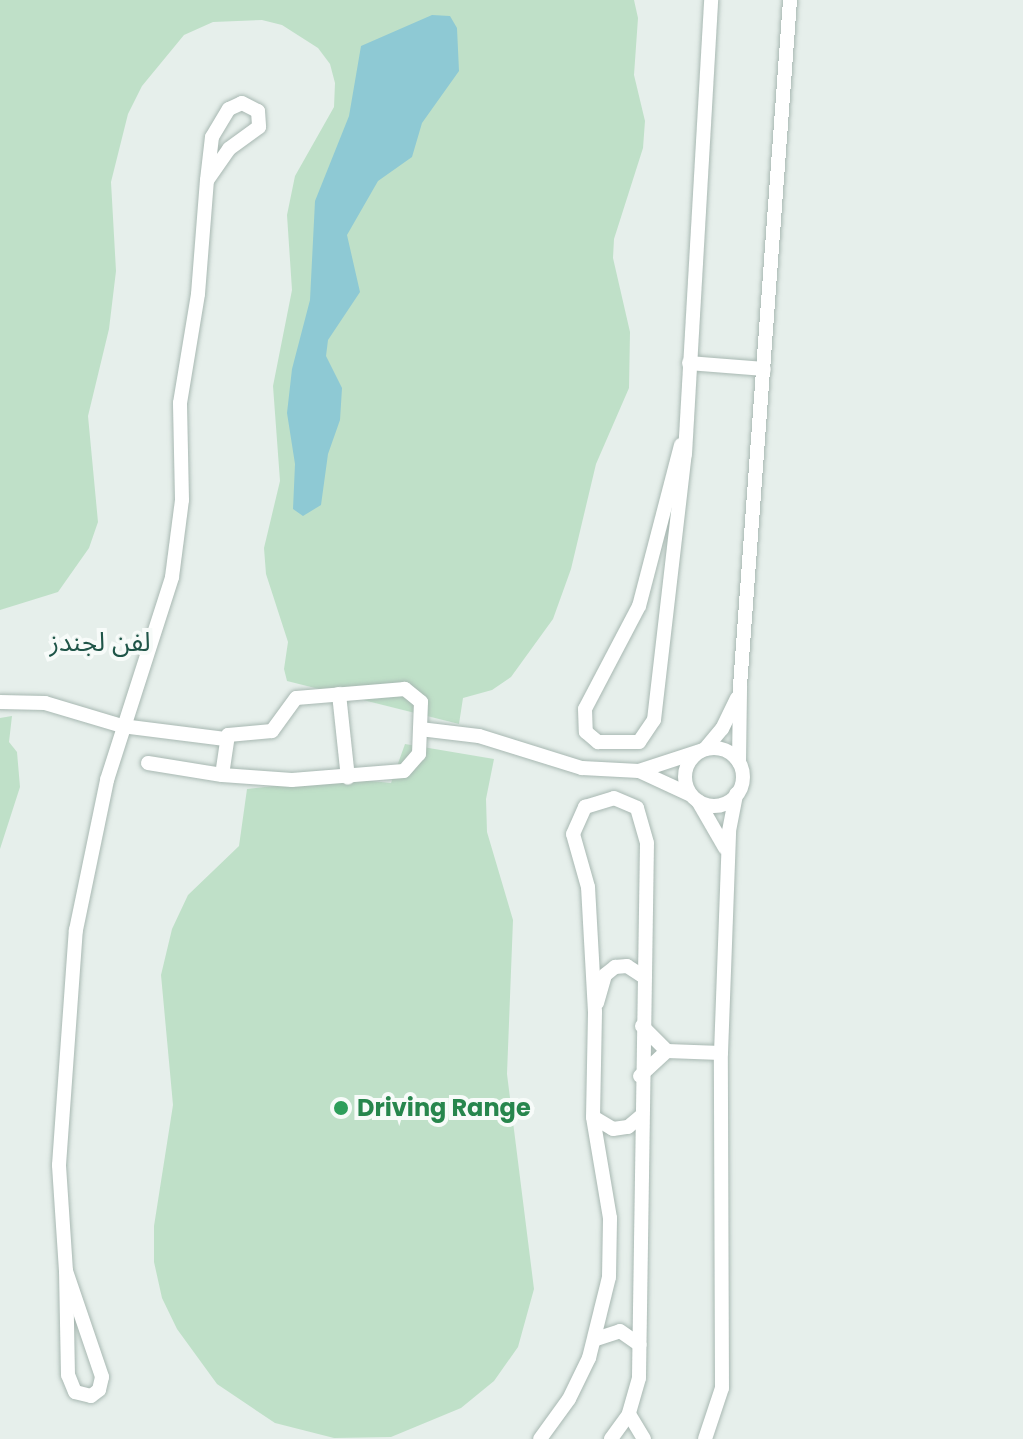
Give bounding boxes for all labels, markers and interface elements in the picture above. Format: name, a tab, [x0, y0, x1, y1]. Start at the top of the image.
district label: لفن لجندز	[49, 627, 151, 659]
place label: Driving Range	[357, 1094, 531, 1122]
marker: Driving Range	[332, 1099, 350, 1117]

